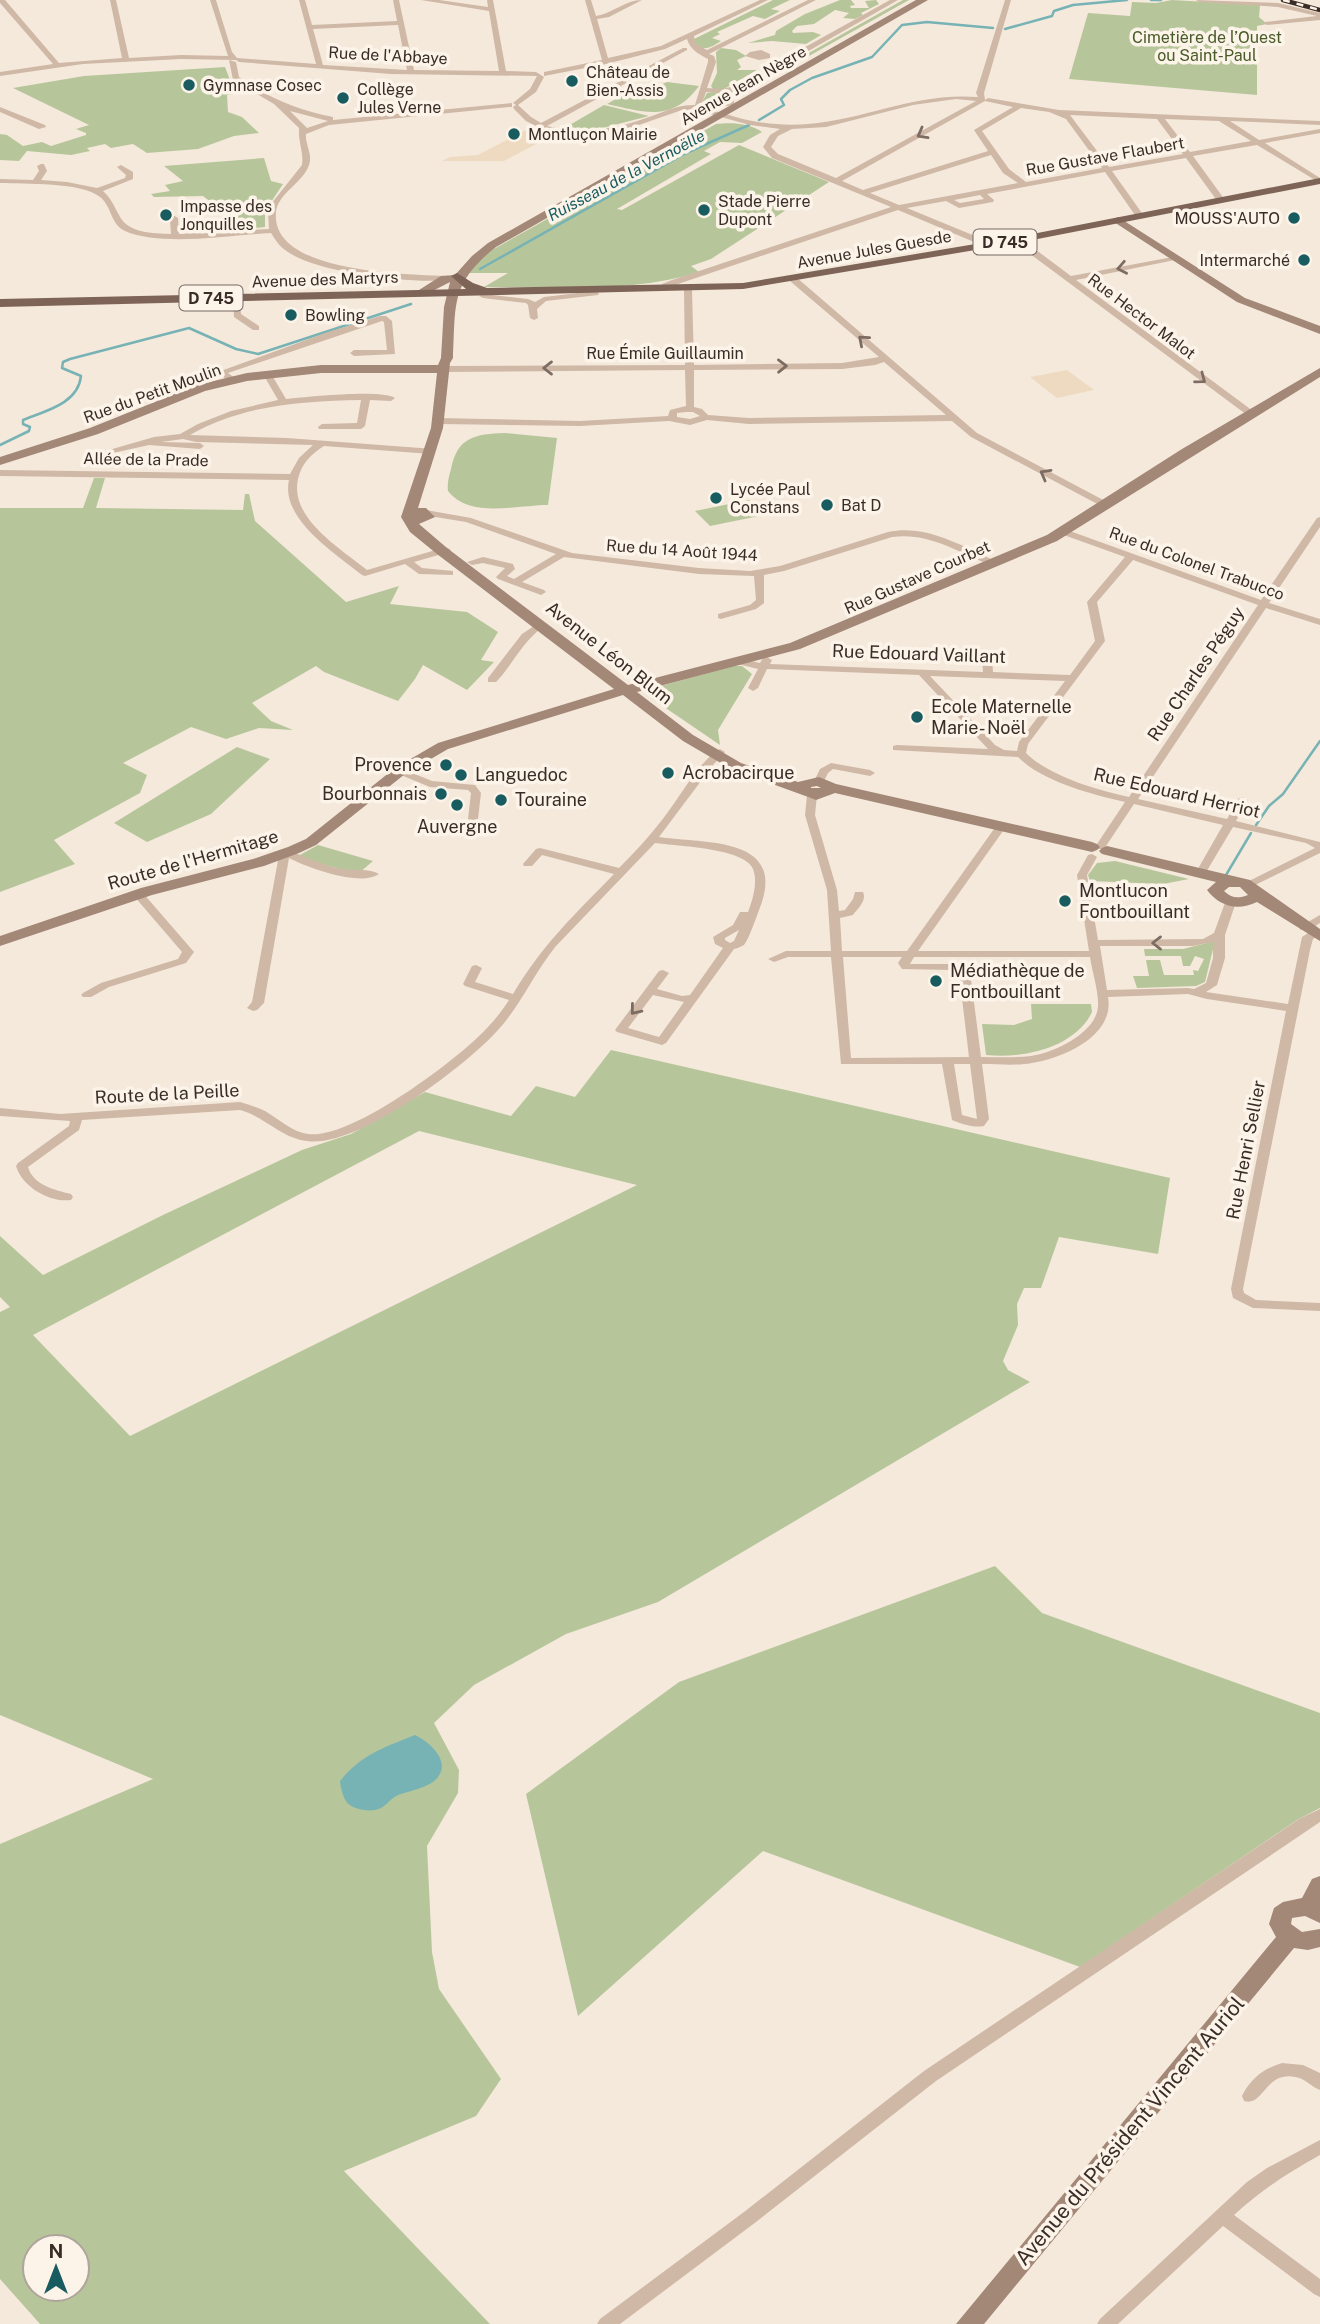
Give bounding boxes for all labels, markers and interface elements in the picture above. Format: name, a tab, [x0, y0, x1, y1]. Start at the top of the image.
park label: Cimetière de l’Ouest ou Saint-Paul	[1132, 28, 1282, 65]
street label: Avenue Jean Nègre	[677, 42, 809, 129]
street label: Rue de l'Abbaye	[328, 43, 448, 68]
place label: Château de Bien-Assis	[586, 63, 670, 100]
marker: Château de Bien-Assis	[564, 73, 580, 89]
place label: Gymnase Cosec	[203, 76, 322, 95]
marker: Gymnase Cosec	[181, 77, 197, 93]
place label: Collège Jules Verne	[357, 80, 441, 117]
marker: Collège Jules Verne	[335, 90, 351, 106]
place label: Montluçon Mairie	[528, 125, 657, 144]
marker: Montluçon Mairie	[506, 126, 522, 142]
water label: Ruisseau de la Vernoëlle	[544, 126, 708, 225]
one-way arrow	[917, 126, 929, 139]
street label: Rue Gustave Flaubert	[1024, 133, 1186, 180]
place label: Stade Pierre Dupont	[718, 192, 810, 229]
place label: Impasse des Jonquilles	[180, 197, 272, 234]
marker: Stade Pierre Dupont	[696, 202, 712, 218]
marker: Impasse des Jonquilles	[158, 207, 174, 223]
place label: MOUSS'AUTO	[1174, 209, 1280, 228]
marker: MOUSS'AUTO	[1286, 210, 1302, 226]
street label: Avenue Jules Guesde	[795, 227, 953, 272]
road number: D 745	[974, 230, 1036, 254]
place label: Intermarché	[1200, 251, 1290, 270]
marker: Intermarché	[1296, 252, 1312, 268]
one-way arrow	[1116, 260, 1128, 275]
street label: Avenue des Martyrs	[251, 267, 399, 292]
street label: Rue Hector Malot	[1084, 270, 1199, 363]
road number: D 745	[180, 286, 242, 310]
place label: Bowling	[305, 306, 365, 325]
marker: Bowling	[283, 307, 299, 323]
one-way arrow	[859, 336, 872, 348]
street label: Rue Émile Guillaumin	[586, 343, 744, 363]
one-way arrow	[778, 358, 788, 374]
street label: Rue du Petit Moulin	[81, 360, 224, 427]
one-way arrow	[542, 360, 553, 376]
one-way arrow	[1194, 371, 1206, 383]
street label: Allée de la Prade	[83, 449, 209, 470]
one-way arrow	[1040, 469, 1053, 482]
place label: Lycée Paul Constans	[730, 480, 811, 517]
marker: Lycée Paul Constans	[708, 490, 724, 506]
place label: Bat D	[841, 496, 881, 515]
marker: Bat D	[819, 497, 835, 513]
street label: Rue du Colonel Trabucco	[1107, 523, 1287, 604]
street label: Rue du 14 Août 1944	[606, 536, 758, 565]
street label: Rue Gustave Courbet	[841, 537, 993, 618]
street label: Avenue Léon Blum	[542, 597, 677, 708]
street label: Rue Charles Péguy	[1143, 602, 1249, 745]
street label: Rue Edouard Vaillant	[832, 640, 1006, 667]
place label: Ecole Maternelle Marie- Noël	[931, 696, 1072, 738]
marker: Ecole Maternelle Marie- Noël	[909, 709, 925, 725]
place label: Provence	[354, 754, 432, 775]
marker: Provence	[438, 757, 454, 773]
place label: Acrobacirque	[682, 762, 794, 783]
street label: Rue Edouard Herriot	[1092, 763, 1263, 822]
place label: Languedoc	[475, 764, 568, 785]
marker: Acrobacirque	[660, 765, 676, 781]
marker: Languedoc	[453, 767, 469, 783]
place label: Bourbonnais	[322, 783, 427, 804]
marker: Bourbonnais	[433, 786, 449, 802]
place label: Touraine	[515, 789, 587, 810]
marker: Touraine	[493, 792, 509, 808]
marker: Auvergne	[449, 797, 465, 813]
place label: Auvergne	[417, 816, 497, 837]
street label: Route de l'Hermitage	[105, 825, 281, 894]
place label: Montlucon Fontbouillant	[1079, 880, 1190, 922]
marker: Montlucon Fontbouillant	[1057, 893, 1073, 909]
one-way arrow	[1152, 935, 1162, 951]
place label: Médiathèque de Fontbouillant	[950, 960, 1085, 1002]
marker: Médiathèque de Fontbouillant	[928, 973, 944, 989]
one-way arrow	[630, 1003, 643, 1015]
street label: Rue Henri Sellier	[1222, 1078, 1269, 1221]
street label: Route de la Peille	[94, 1079, 240, 1108]
street label: Avenue du Président Vincent Auriol	[1010, 1991, 1249, 2270]
north arrow	[21, 2233, 91, 2303]
text: N	[49, 2240, 63, 2262]

